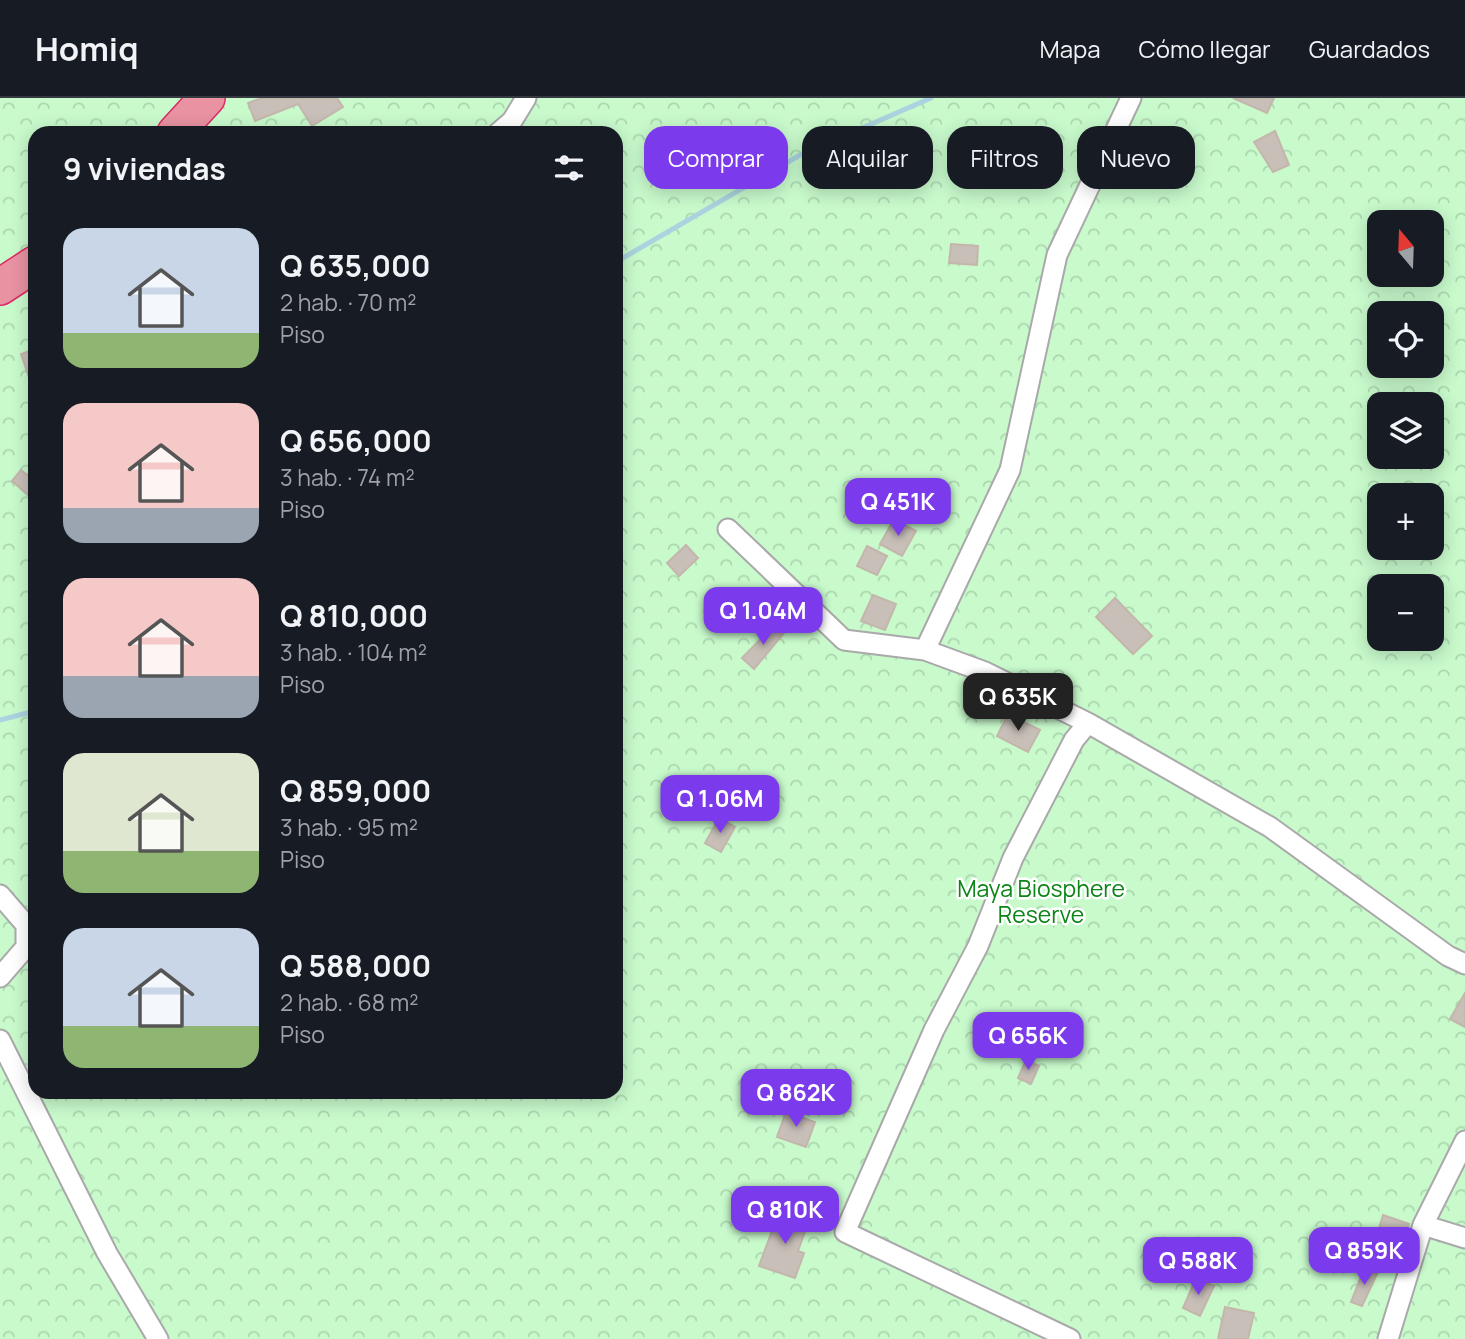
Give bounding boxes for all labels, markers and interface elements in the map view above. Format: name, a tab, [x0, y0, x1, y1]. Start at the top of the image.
text: Homiq	[35, 26, 139, 71]
text: Mapa	[1040, 32, 1101, 65]
text: Cómo llegar	[1139, 32, 1271, 65]
text: Guardados	[1309, 32, 1430, 65]
chip: Comprar	[644, 126, 788, 189]
chip: Alquilar	[802, 126, 933, 189]
chip: Filtros	[947, 126, 1063, 189]
chip: Nuevo	[1077, 126, 1195, 189]
text: 9 viviendas	[63, 148, 226, 189]
icon: filters	[550, 149, 588, 187]
north arrow	[1367, 210, 1444, 287]
map controls	[1367, 210, 1444, 651]
text: Q 635,000	[280, 245, 430, 286]
icon: home	[119, 256, 203, 340]
text: 2 hab. · 70 m²	[280, 286, 416, 318]
button: locate	[1367, 301, 1444, 378]
text: Piso	[280, 318, 325, 350]
button: layers	[1367, 392, 1444, 469]
text: Q 656,000	[280, 420, 432, 461]
icon: home	[119, 431, 203, 515]
text: 3 hab. · 74 m²	[280, 461, 415, 493]
pin: Q 451K	[841, 478, 955, 538]
button: +	[1367, 483, 1444, 560]
text: Q 451K	[861, 485, 935, 517]
text: Piso	[280, 493, 325, 525]
button: −	[1367, 574, 1444, 651]
pin: Q 1.04M	[698, 588, 828, 647]
text: Q 1.04M	[720, 594, 806, 626]
text: Q 810,000	[280, 595, 428, 636]
icon: home	[119, 606, 203, 690]
text: 3 hab. · 104 m²	[280, 636, 427, 668]
text: Piso	[280, 668, 325, 700]
pin: Q 635K	[961, 674, 1075, 733]
text: Q 635K	[979, 680, 1057, 712]
text: Q 859,000	[280, 770, 431, 811]
pin: Q 1.06M	[655, 776, 785, 835]
icon: home	[119, 781, 203, 865]
text: Q 1.06M	[676, 782, 764, 814]
text: 3 hab. · 95 m²	[280, 811, 418, 843]
text: Piso	[280, 843, 325, 875]
park label: Maya Biosphere Reserve	[957, 872, 1125, 930]
text: Q 588,000	[280, 945, 431, 986]
icon: home	[119, 956, 203, 1040]
text: 2 hab. · 68 m²	[280, 986, 418, 1018]
pin: Q 656K	[971, 1012, 1085, 1072]
text: Piso	[280, 1018, 325, 1050]
text: Q 656K	[989, 1019, 1067, 1051]
pin: Q 862K	[739, 1070, 853, 1129]
text: Q 862K	[757, 1076, 835, 1108]
pin: Q 810K	[728, 1186, 842, 1246]
text: Q 810K	[747, 1193, 823, 1225]
pin: Q 859K	[1307, 1228, 1421, 1287]
text: Q 859K	[1325, 1234, 1403, 1266]
pin: Q 588K	[1141, 1238, 1255, 1297]
text: Q 588K	[1159, 1244, 1237, 1276]

